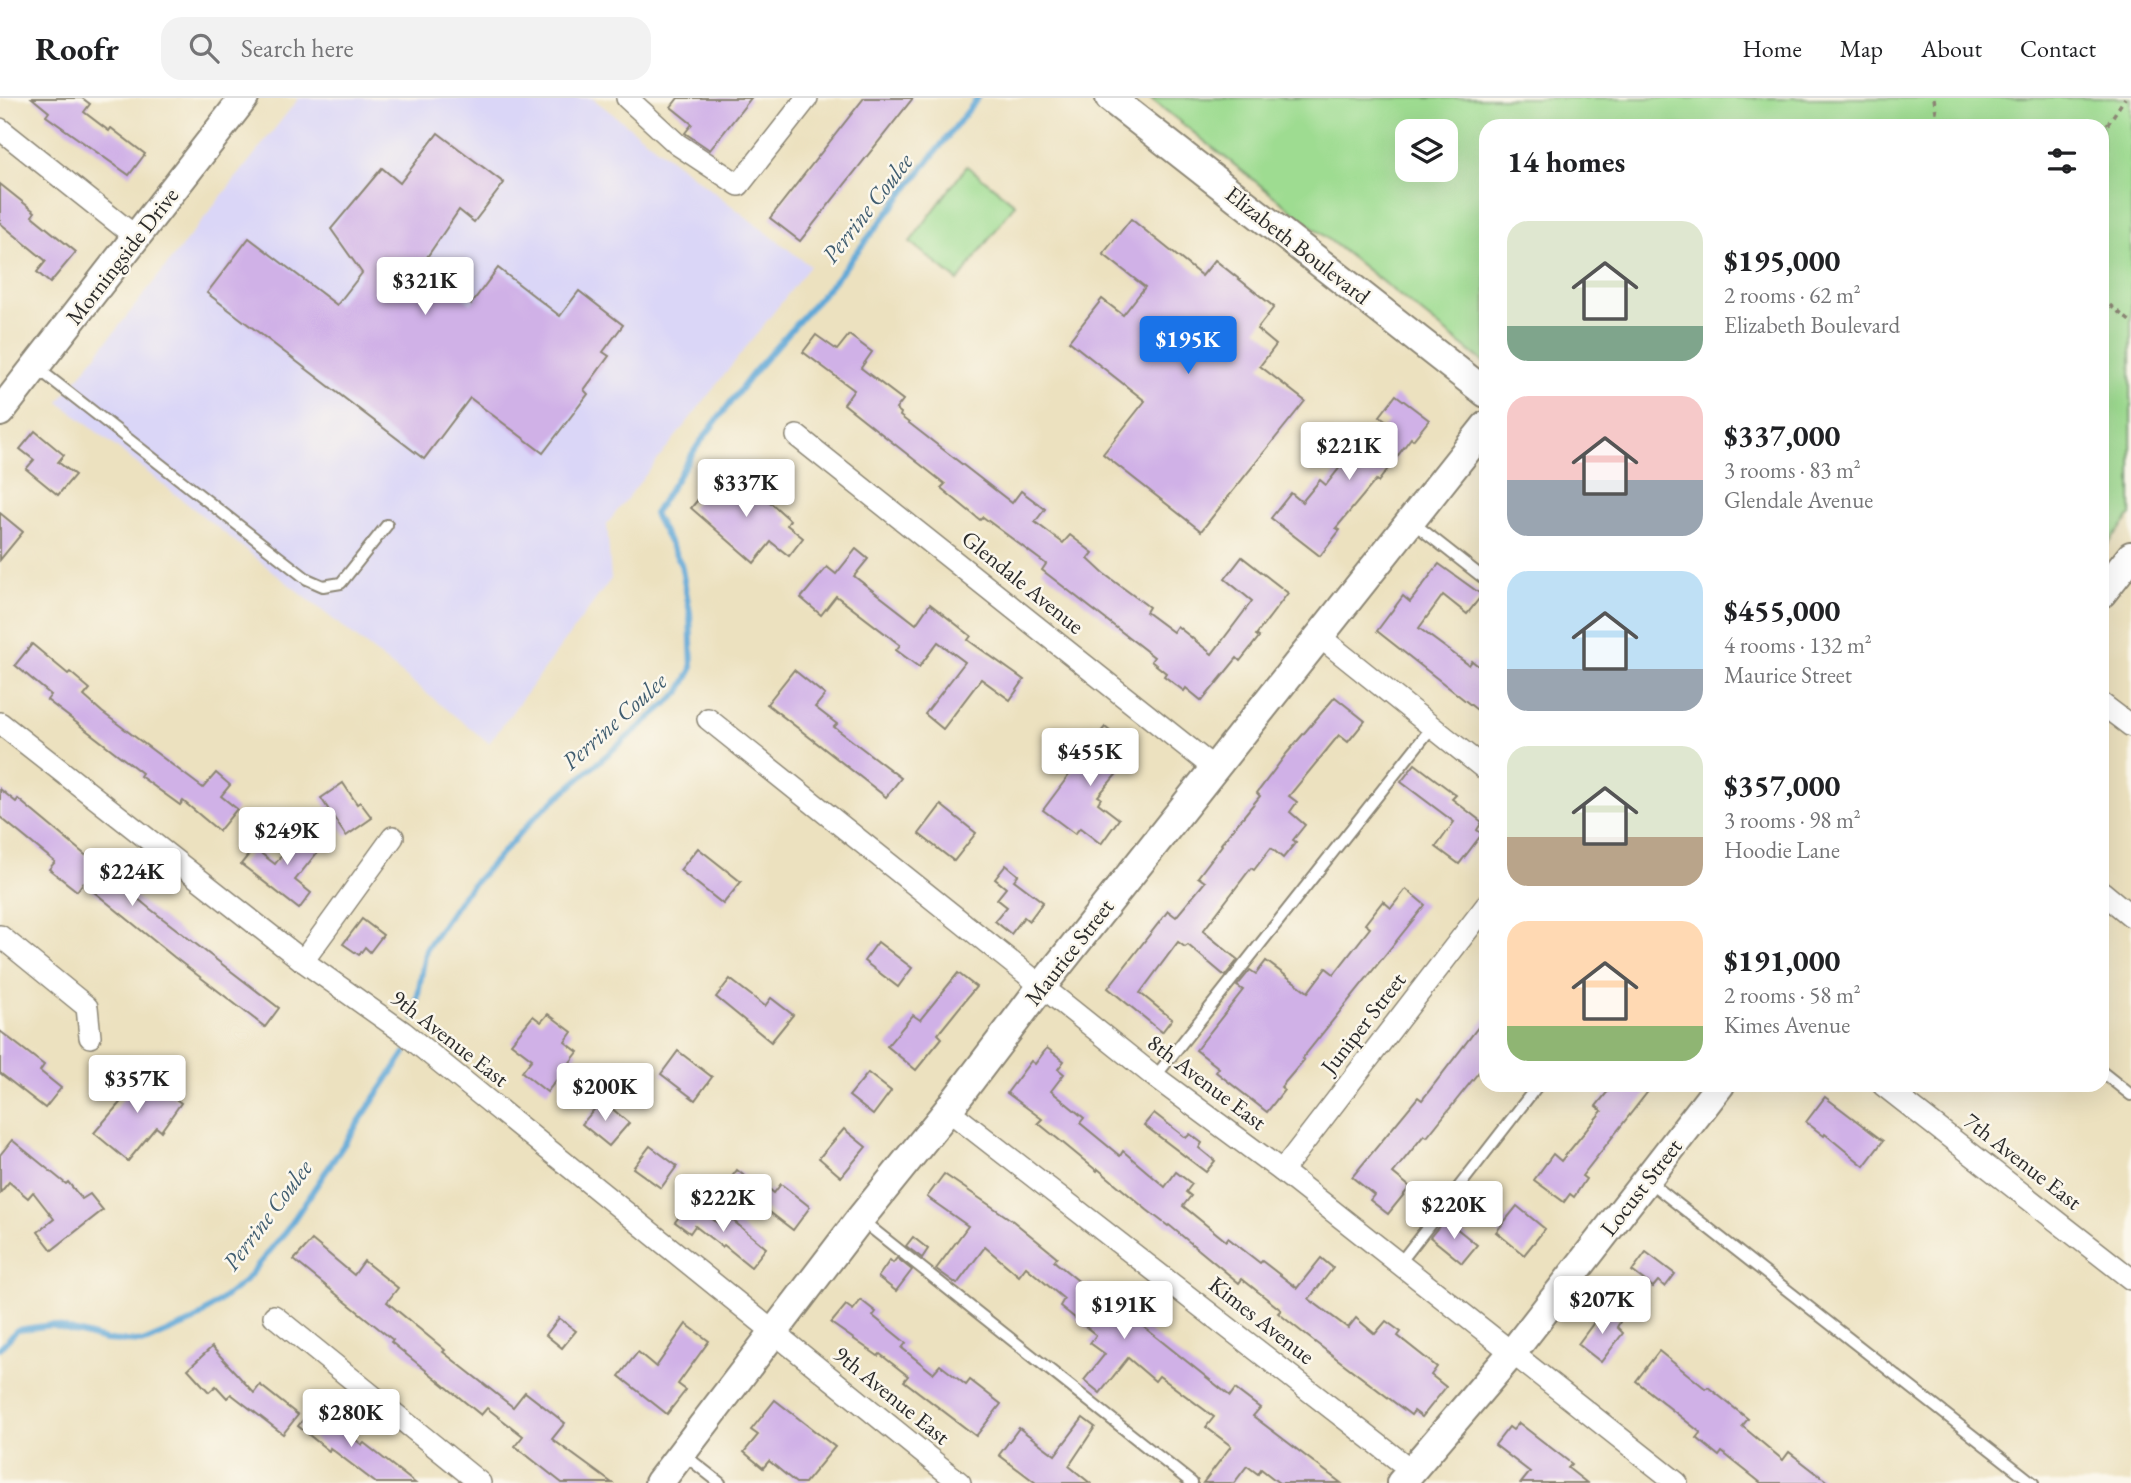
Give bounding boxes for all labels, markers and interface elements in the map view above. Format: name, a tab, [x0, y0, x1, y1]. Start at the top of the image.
search box	[161, 17, 651, 80]
text: Roofr	[35, 27, 119, 70]
icon: search	[185, 29, 223, 67]
text: Search here	[241, 31, 354, 65]
text: Home	[1742, 33, 1802, 64]
text: Map	[1840, 33, 1883, 64]
text: About	[1921, 33, 1982, 64]
text: Contact	[2020, 33, 2096, 64]
map controls	[1395, 119, 1458, 182]
button: layers	[1395, 119, 1458, 182]
text: 14 homes	[1507, 142, 1625, 181]
icon: filters	[2043, 142, 2081, 180]
water label: Perrine Coulee	[814, 146, 920, 269]
street label: Elizabeth Boulevard	[1219, 179, 1377, 311]
street label: Morningside Drive	[59, 181, 185, 331]
text: $195,000	[1724, 241, 1840, 280]
icon: home	[1563, 249, 1647, 333]
pin: $321K	[376, 258, 474, 317]
text: $321K	[393, 265, 457, 295]
text: 2 rooms · 62 m²	[1724, 280, 1861, 310]
text: Elizabeth Boulevard	[1724, 310, 1900, 340]
pin: $195K	[1139, 316, 1237, 376]
text: $195K	[1156, 324, 1220, 354]
text: $337,000	[1724, 416, 1840, 455]
pin: $221K	[1300, 422, 1398, 482]
icon: home	[1563, 424, 1647, 508]
text: $221K	[1317, 430, 1381, 460]
text: 3 rooms · 83 m²	[1724, 455, 1861, 485]
pin: $337K	[697, 460, 795, 519]
text: $337K	[714, 467, 778, 497]
text: Glendale Avenue	[1724, 485, 1873, 515]
street label: Glendale Avenue	[956, 523, 1090, 641]
text: $455,000	[1724, 591, 1840, 630]
icon: home	[1563, 599, 1647, 683]
text: 4 rooms · 132 m²	[1724, 630, 1872, 660]
text: Maurice Street	[1724, 660, 1852, 690]
water label: Perrine Coulee	[555, 665, 674, 776]
pin: $455K	[1041, 728, 1139, 788]
text: $455K	[1058, 736, 1122, 766]
text: $357,000	[1724, 766, 1840, 805]
icon: home	[1563, 774, 1647, 858]
text: 3 rooms · 98 m²	[1724, 805, 1861, 835]
pin: $249K	[238, 808, 336, 867]
text: $249K	[255, 815, 319, 845]
text: Hoodie Lane	[1724, 835, 1840, 865]
pin: $224K	[83, 848, 181, 908]
text: $224K	[100, 856, 164, 886]
street label: Maurice Street	[1018, 892, 1121, 1012]
text: $191,000	[1724, 941, 1840, 980]
icon: home	[1563, 949, 1647, 1033]
street label: Juniper Street	[1313, 965, 1413, 1082]
text: 2 rooms · 58 m²	[1724, 980, 1861, 1010]
street label: 9th Avenue East	[385, 983, 516, 1094]
text: Kimes Avenue	[1724, 1010, 1850, 1040]
street label: 8th Avenue East	[1141, 1027, 1273, 1137]
pin: $357K	[88, 1056, 186, 1115]
text: $357K	[105, 1063, 169, 1093]
pin: $200K	[556, 1063, 654, 1123]
text: $200K	[573, 1071, 637, 1101]
street label: 7th Avenue East	[1958, 1106, 2089, 1217]
street label: Locust Street	[1593, 1131, 1689, 1242]
water label: Perrine Coulee	[215, 1153, 319, 1277]
pin: $222K	[674, 1174, 772, 1234]
text: $222K	[691, 1182, 755, 1212]
pin: $220K	[1405, 1182, 1503, 1241]
text: $220K	[1422, 1189, 1486, 1219]
street label: Kimes Avenue	[1203, 1269, 1321, 1371]
pin: $207K	[1553, 1276, 1651, 1336]
pin: $191K	[1075, 1282, 1173, 1341]
text: $207K	[1570, 1284, 1634, 1314]
text: $191K	[1092, 1289, 1156, 1319]
street label: 9th Avenue East	[828, 1339, 957, 1452]
pin: $280K	[302, 1390, 400, 1449]
text: $280K	[319, 1397, 383, 1427]

